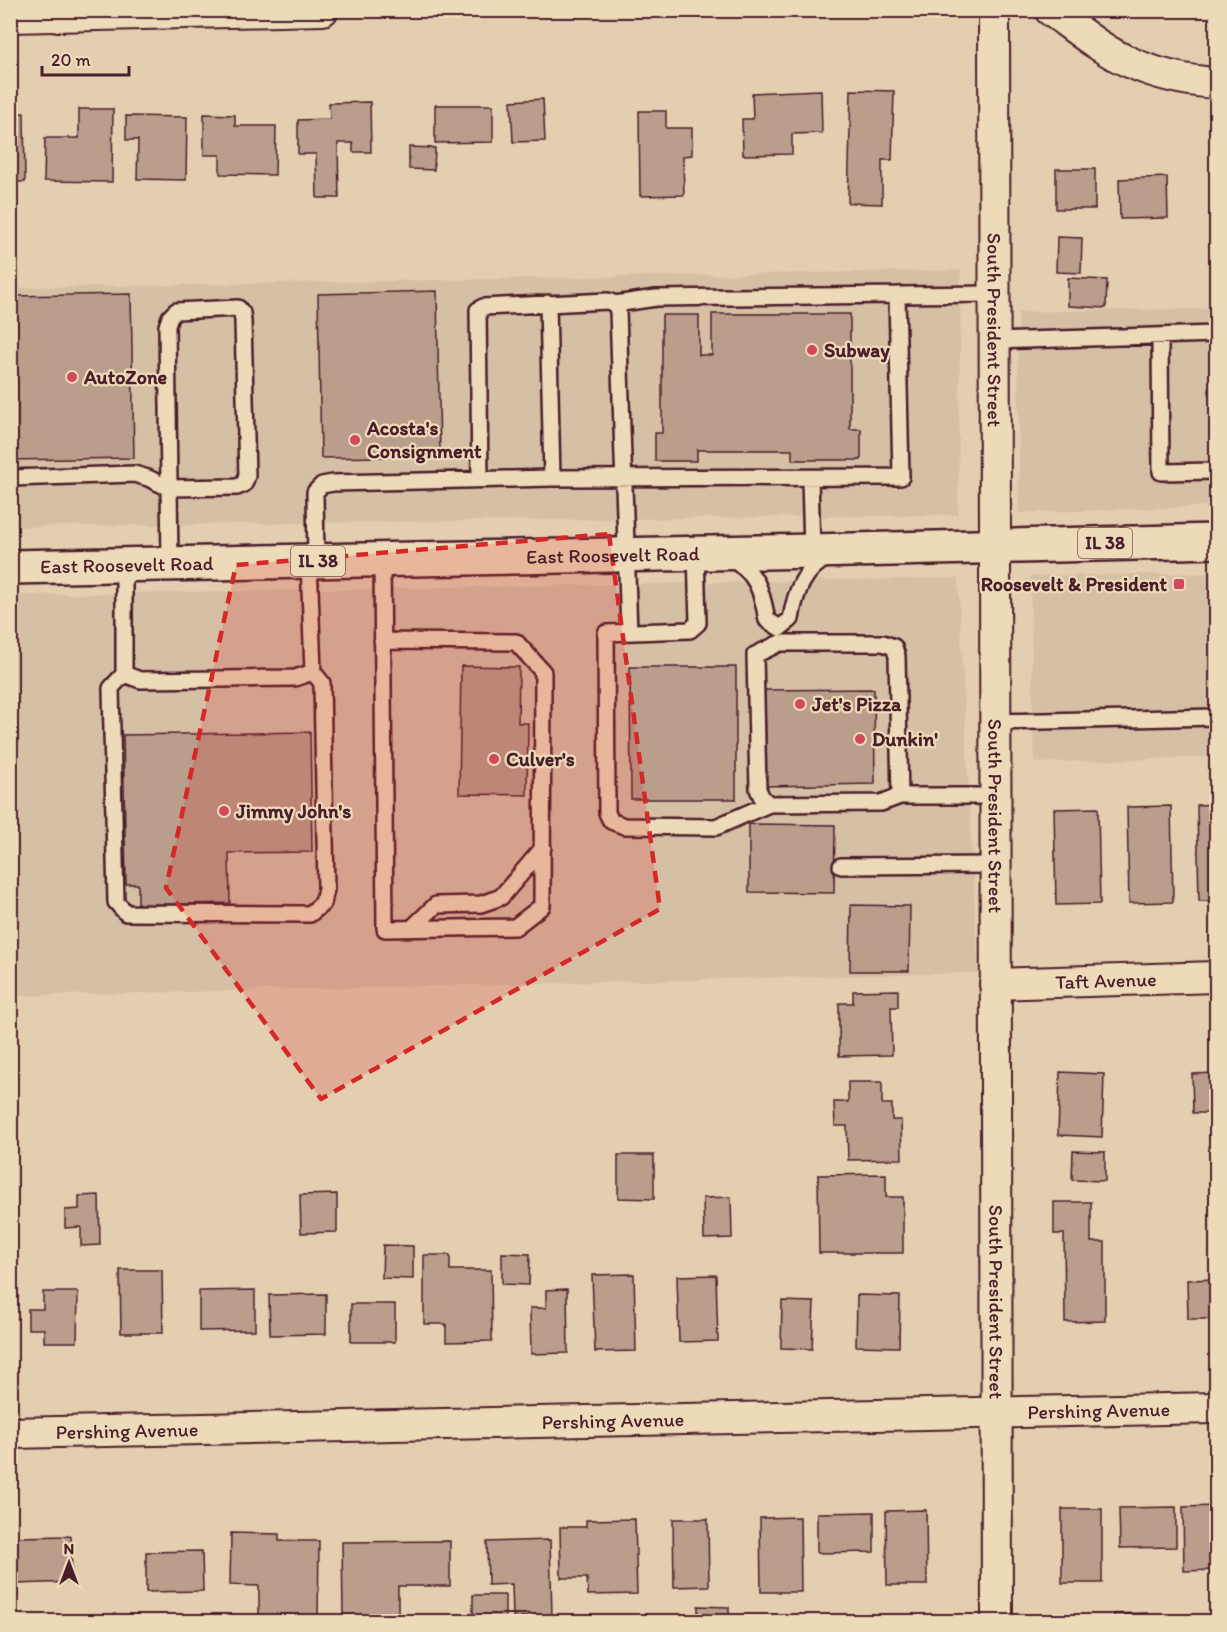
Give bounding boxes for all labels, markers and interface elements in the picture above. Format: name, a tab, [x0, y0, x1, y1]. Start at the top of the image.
scale bar	[42, 39, 129, 77]
text: 20 m	[51, 49, 91, 71]
street label: South President Street	[982, 233, 1007, 427]
place label: Subway	[824, 338, 890, 363]
marker: Subway	[805, 343, 819, 357]
place label: AutoZone	[83, 365, 168, 389]
marker: AutoZone	[65, 370, 79, 384]
place label: Acosta's Consignment	[366, 416, 482, 464]
marker: Acosta's Consignment	[348, 433, 362, 447]
road number: IL 38	[1078, 528, 1132, 558]
street label: East Roosevelt Road	[526, 541, 700, 569]
road number: IL 38	[291, 546, 345, 576]
street label: East Roosevelt Road	[40, 551, 214, 578]
place label: Roosevelt & President	[981, 572, 1167, 596]
marker: Roosevelt & President	[1172, 577, 1186, 591]
place label: Jet's Pizza	[811, 692, 902, 716]
marker: Jet's Pizza	[793, 697, 807, 711]
street label: South President Street	[983, 719, 1008, 913]
place label: Dunkin'	[872, 727, 938, 751]
marker: Dunkin'	[853, 732, 867, 746]
place label: Culver's	[506, 747, 575, 771]
marker: Culver's	[487, 752, 501, 766]
place label: Jimmy John's	[235, 799, 351, 824]
marker: Jimmy John's	[217, 804, 231, 818]
street label: Taft Avenue	[1055, 967, 1157, 994]
street label: South President Street	[984, 1205, 1009, 1399]
street label: Pershing Avenue	[1027, 1397, 1170, 1424]
street label: Pershing Avenue	[541, 1407, 684, 1434]
street label: Pershing Avenue	[55, 1417, 198, 1444]
north arrow	[39, 1533, 99, 1593]
text: N	[64, 1539, 74, 1558]

